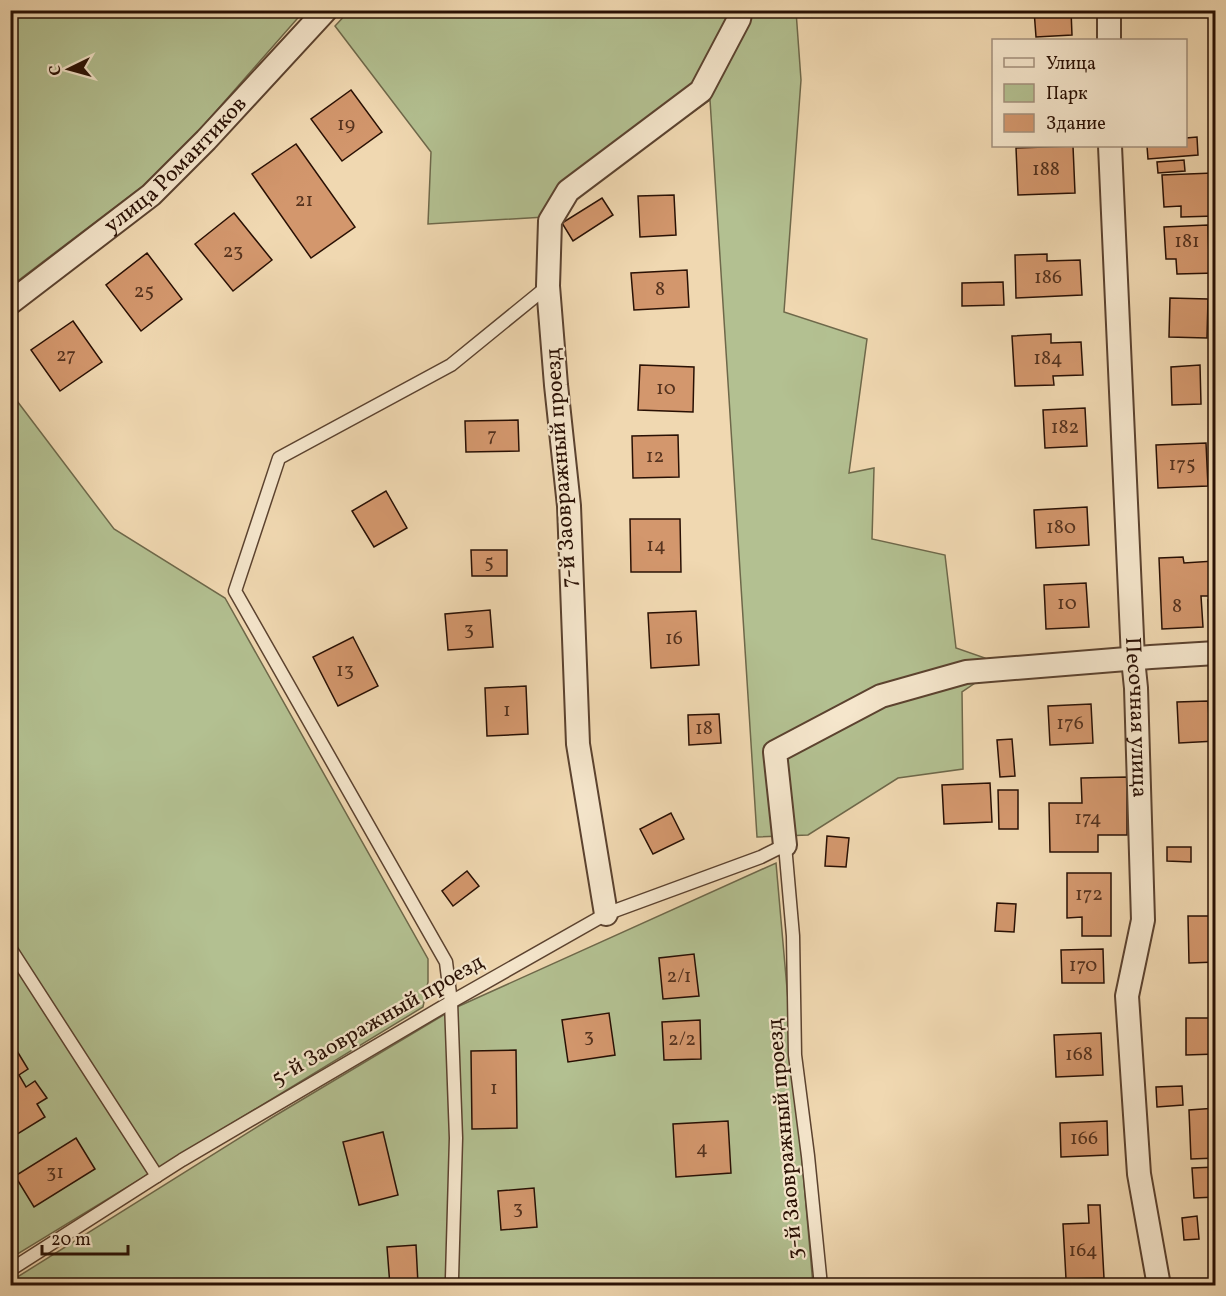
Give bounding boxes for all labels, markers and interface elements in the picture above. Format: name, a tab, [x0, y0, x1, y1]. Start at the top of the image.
north arrow	[39, 39, 99, 99]
legend	[992, 39, 1187, 147]
text: Улица	[1046, 52, 1096, 77]
text: С	[45, 64, 67, 76]
text: Парк	[1046, 82, 1088, 107]
street label: улица Романтиков	[98, 90, 254, 241]
house number: 19	[337, 111, 355, 139]
text: Здание	[1046, 112, 1106, 137]
house number: 188	[1032, 156, 1060, 184]
house number: 21	[295, 187, 313, 215]
house number: 181	[1174, 228, 1200, 256]
house number: 23	[223, 238, 243, 266]
house number: 186	[1034, 264, 1062, 292]
house number: 8	[655, 276, 665, 304]
house number: 25	[134, 278, 154, 306]
house number: 27	[56, 342, 76, 370]
house number: 184	[1033, 345, 1063, 373]
street label: 7-й Заовражный проезд	[538, 347, 586, 589]
house number: 10	[656, 375, 676, 403]
house number: 182	[1051, 414, 1079, 442]
house number: 7	[487, 422, 497, 450]
house number: 12	[646, 443, 664, 471]
house number: 175	[1168, 451, 1196, 479]
house number: 180	[1046, 514, 1076, 542]
house number: 14	[646, 532, 666, 560]
house number: 5	[484, 549, 494, 577]
house number: 10	[1057, 590, 1077, 618]
house number: 8	[1172, 593, 1182, 621]
house number: 3	[464, 616, 474, 644]
house number: 16	[665, 625, 683, 653]
street label: Песочная улица	[1117, 636, 1155, 798]
house number: 13	[336, 657, 354, 685]
house number: 1	[503, 697, 511, 725]
house number: 176	[1056, 710, 1084, 738]
house number: 18	[695, 715, 713, 743]
house number: 174	[1074, 805, 1102, 833]
house number: 172	[1075, 881, 1103, 909]
street label: 5-й Заовражный проезд	[266, 947, 491, 1095]
house number: 170	[1069, 952, 1097, 980]
house number: 2/1	[666, 963, 692, 991]
street label: 3-й Заовражный проезд	[760, 1017, 812, 1261]
house number: 3	[584, 1023, 594, 1051]
house number: 2/2	[668, 1026, 696, 1054]
house number: 168	[1065, 1041, 1093, 1069]
house number: 1	[490, 1075, 498, 1103]
house number: 166	[1070, 1125, 1098, 1153]
house number: 4	[696, 1135, 708, 1163]
house number: 31	[46, 1159, 64, 1187]
house number: 3	[513, 1195, 523, 1223]
scale bar	[42, 1218, 128, 1256]
text: 20 m	[51, 1228, 91, 1253]
house number: 164	[1068, 1237, 1098, 1265]

